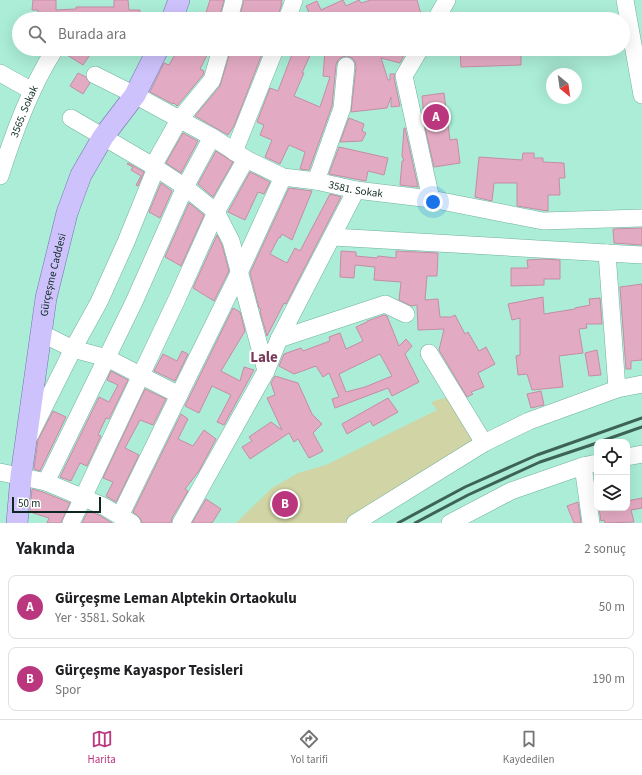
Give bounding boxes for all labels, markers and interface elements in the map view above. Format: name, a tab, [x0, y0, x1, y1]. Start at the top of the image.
search box	[12, 12, 630, 56]
icon: search	[26, 23, 48, 45]
text: Burada ara	[58, 24, 126, 45]
north arrow	[546, 68, 582, 104]
street label: 3565. Sokak	[6, 82, 42, 139]
pin: A	[423, 102, 449, 132]
street label: 3581. Sokak	[327, 177, 384, 201]
your location	[423, 192, 443, 212]
street label: Gürçeşme Caddesi	[36, 232, 69, 317]
district label: Lale	[250, 347, 278, 368]
map controls	[594, 439, 630, 511]
button: locate	[594, 439, 630, 475]
button: layers	[594, 475, 630, 511]
pin: B	[272, 489, 298, 519]
scale bar	[12, 495, 101, 514]
text: 50 m	[18, 496, 40, 511]
text: Yakında	[16, 537, 75, 561]
text: 2 sonuç	[584, 540, 626, 558]
text: Gürçeşme Leman Alptekin Ortaokulu	[55, 588, 297, 609]
text: A	[26, 598, 34, 616]
text: 50 m	[599, 598, 625, 616]
text: Yer · 3581. Sokak	[55, 609, 145, 627]
text: Gürçeşme Kayaspor Tesisleri	[55, 660, 243, 681]
text: B	[26, 670, 34, 688]
text: 190 m	[592, 670, 625, 688]
text: Spor	[55, 681, 81, 699]
tab: Harita	[87, 728, 116, 767]
tab: Yol tarifi	[291, 728, 328, 767]
tab: Kaydedilen	[503, 728, 555, 767]

